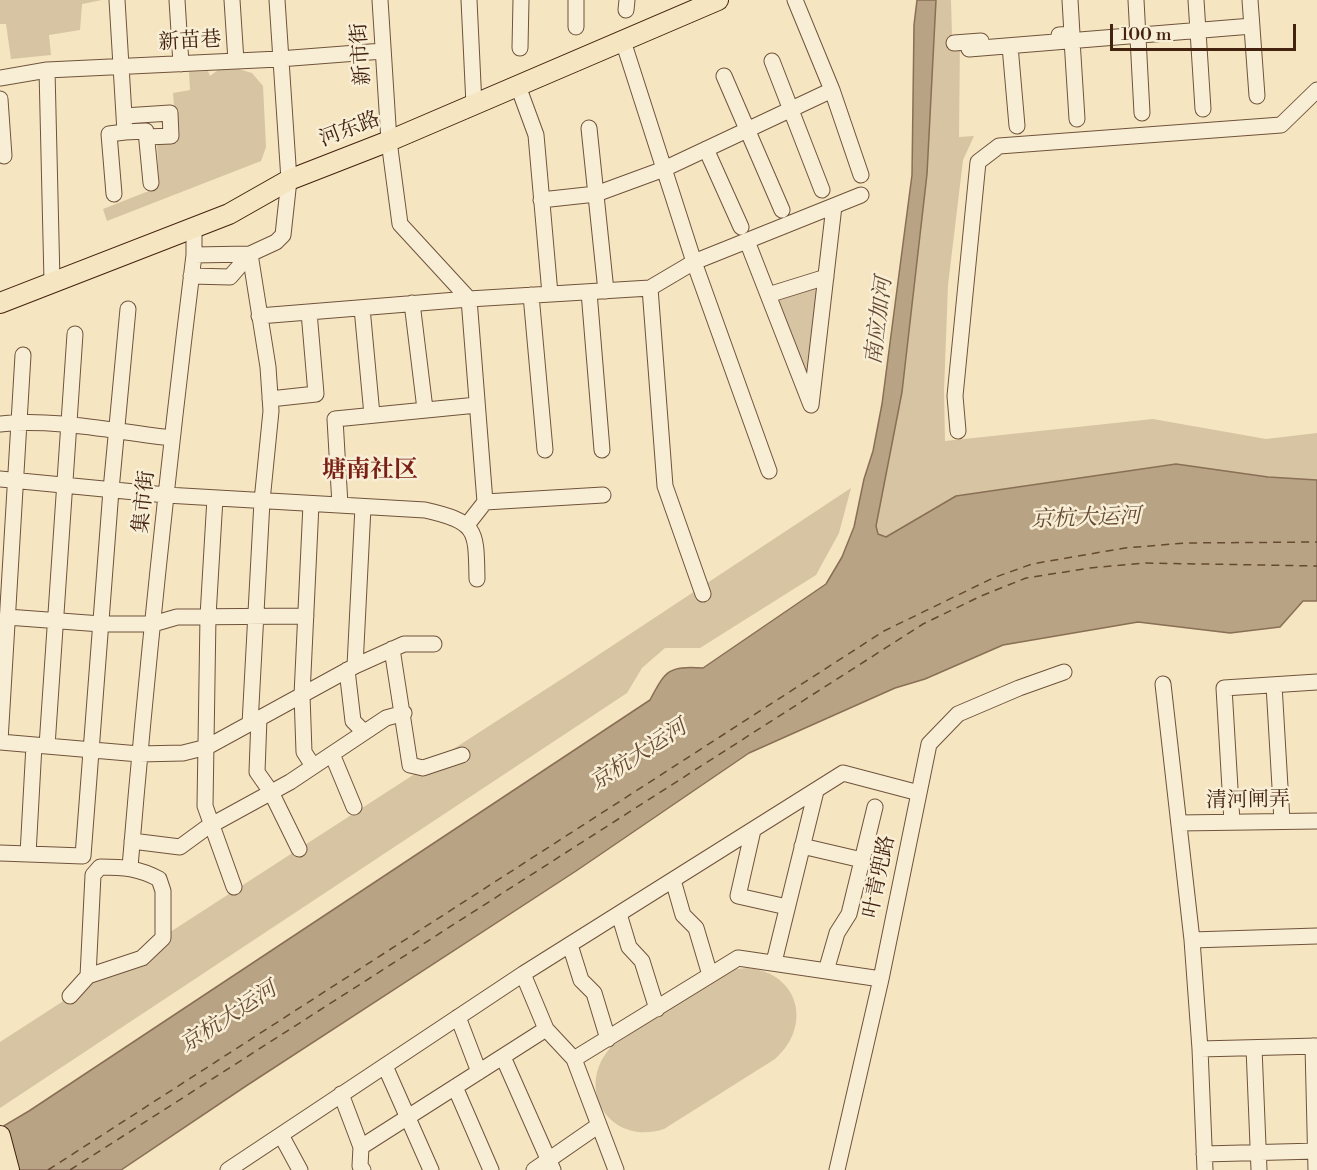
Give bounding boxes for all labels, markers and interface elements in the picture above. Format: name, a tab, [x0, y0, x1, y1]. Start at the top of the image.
scale bar	[1113, 12, 1299, 50]
street label: 新市街	[347, 22, 377, 86]
text: 100 m	[1121, 23, 1172, 46]
street label: 新苗巷	[158, 28, 222, 56]
street label: 河东路	[316, 107, 384, 153]
water label: 南应加河	[862, 276, 898, 366]
district label: 塘南社区	[322, 457, 418, 485]
street label: 集市街	[129, 469, 161, 535]
water label: 京杭大运河	[1031, 504, 1141, 534]
water label: 京杭大运河	[586, 715, 692, 797]
street label: 清河闸弄	[1206, 788, 1290, 814]
street label: 叶青兜路	[859, 833, 901, 921]
water label: 京杭大运河	[176, 977, 282, 1059]

